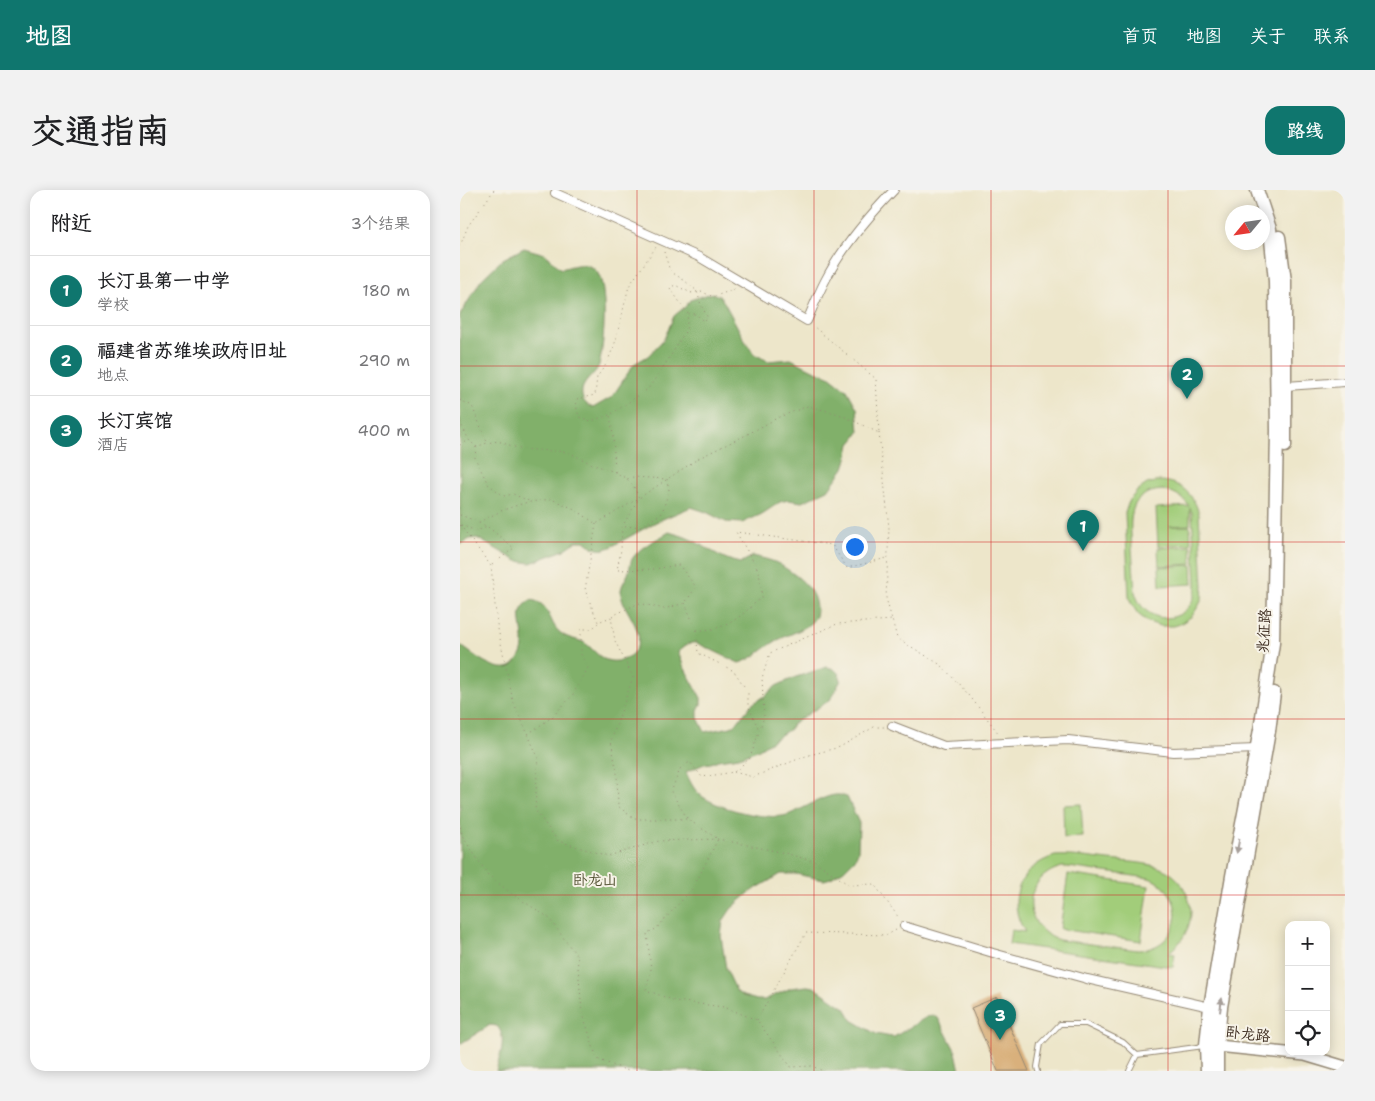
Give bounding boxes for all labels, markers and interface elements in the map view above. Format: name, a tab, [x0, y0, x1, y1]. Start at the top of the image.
text: 地图	[25, 20, 73, 52]
text: 首页	[1122, 24, 1158, 48]
text: 地图	[1186, 24, 1222, 48]
text: 关于	[1250, 24, 1286, 48]
text: 联系	[1314, 24, 1350, 48]
button: 路线	[1265, 106, 1345, 155]
text: 交通指南	[30, 107, 170, 154]
north arrow	[1225, 205, 1270, 250]
text: 附近	[50, 209, 92, 237]
text: 3个结果	[351, 213, 410, 234]
text: 长汀县第一中学	[97, 268, 230, 293]
text: 1	[62, 280, 70, 301]
text: 180 m	[362, 280, 410, 301]
text: 学校	[97, 294, 129, 315]
text: 福建省苏维埃政府旧址	[97, 338, 287, 363]
text: 2	[60, 350, 72, 371]
text: 290 m	[358, 350, 410, 371]
pin: 2	[1171, 358, 1203, 399]
text: 地点	[97, 364, 129, 385]
text: 长汀宾馆	[97, 408, 173, 433]
text: 3	[60, 420, 72, 441]
text: 400 m	[357, 420, 410, 441]
text: 酒店	[97, 434, 129, 455]
pin: 1	[1067, 510, 1099, 551]
your location	[842, 534, 868, 560]
street label: 兆征路	[1253, 608, 1275, 654]
one-way arrow	[1234, 838, 1242, 853]
park label: 卧龙山	[572, 870, 618, 890]
map controls	[1285, 921, 1330, 1056]
button: +	[1285, 921, 1330, 966]
button: −	[1285, 966, 1330, 1011]
one-way arrow	[1217, 997, 1225, 1013]
pin: 3	[984, 999, 1016, 1040]
button: locate	[1285, 1011, 1330, 1056]
street label: 卧龙路	[1225, 1022, 1271, 1046]

